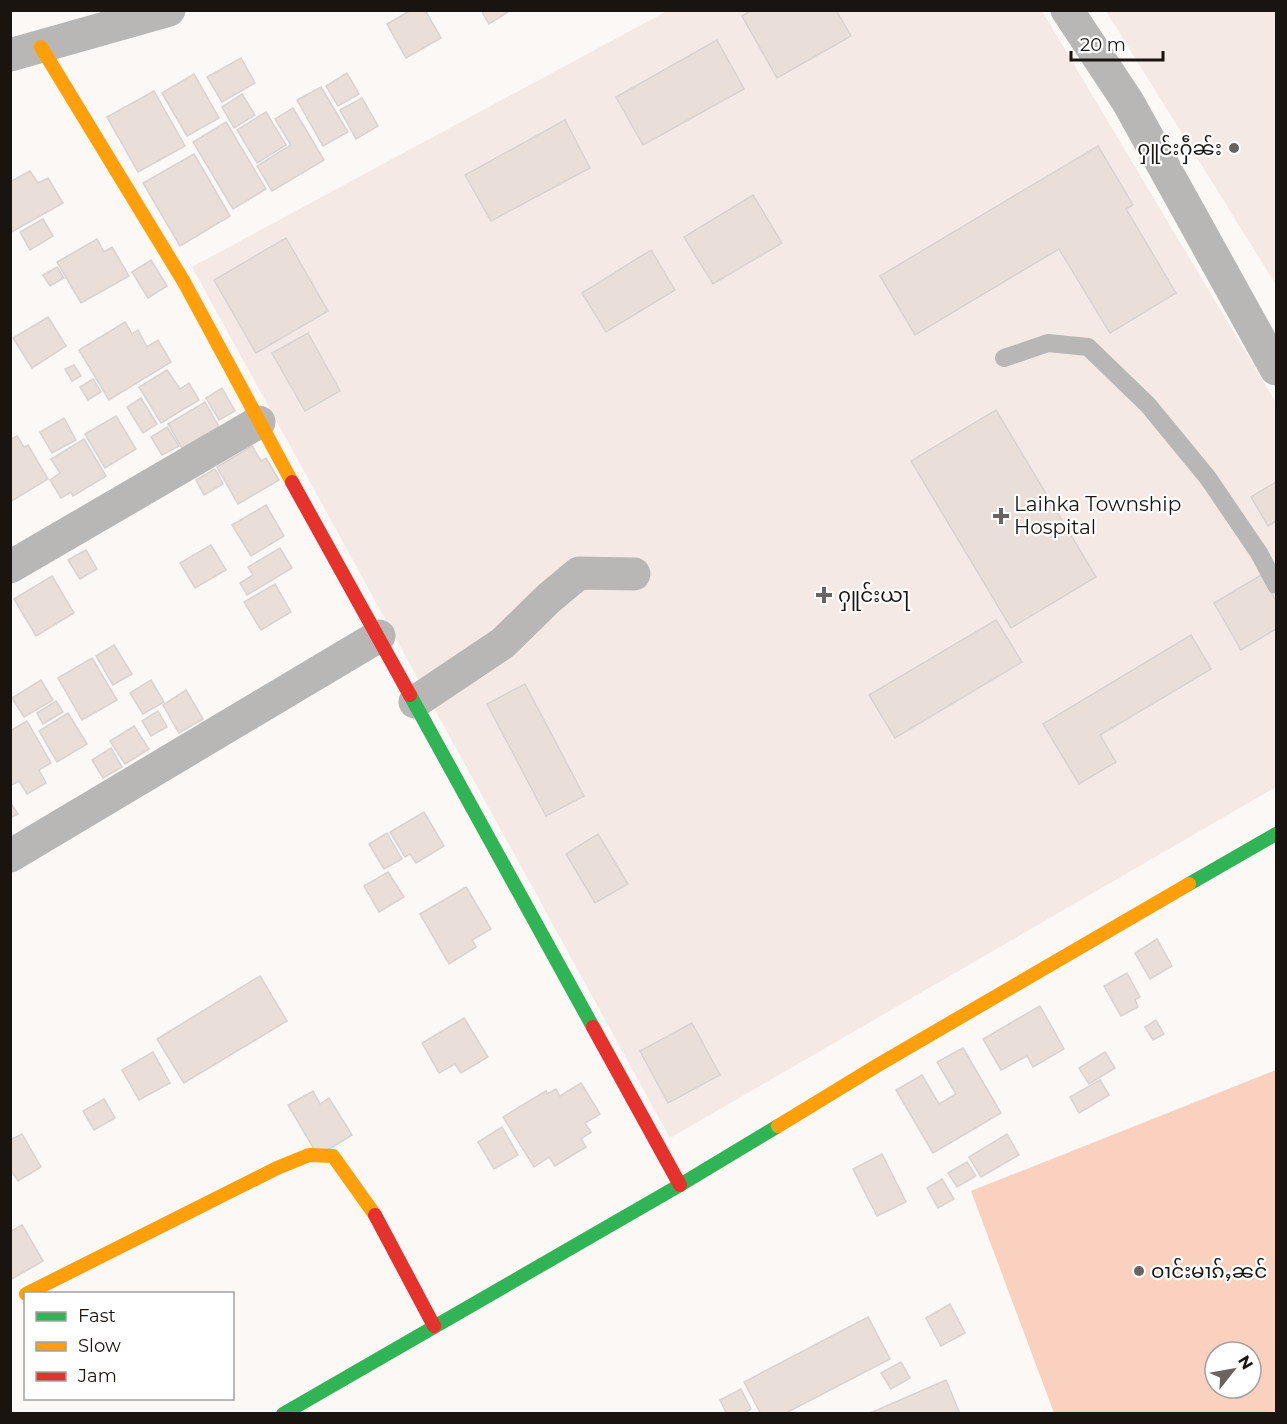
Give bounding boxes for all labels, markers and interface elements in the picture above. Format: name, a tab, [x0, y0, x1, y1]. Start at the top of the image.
scale bar	[1071, 24, 1162, 62]
text: 20 m	[1080, 34, 1126, 56]
place label: ႁူင်းႁဵၼ်း	[1137, 134, 1222, 164]
marker: ႁူင်းႁဵၼ်း	[1227, 141, 1241, 155]
place label: Laihka Township Hospital	[1014, 492, 1181, 539]
marker: Laihka Township Hospital	[992, 507, 1010, 525]
place label: ႁူင်းယႃ	[838, 581, 911, 611]
marker: ႁူင်းယႃ	[815, 586, 833, 604]
place label: ဝၢင်းမၢၵ်ႇၼင်	[1151, 1257, 1267, 1283]
marker: ဝၢင်းမၢၵ်ႇၼင်	[1132, 1264, 1146, 1278]
legend	[24, 1292, 234, 1400]
text: Fast	[78, 1305, 116, 1327]
text: Slow	[78, 1335, 121, 1357]
north arrow	[1203, 1340, 1263, 1400]
text: N	[1234, 1352, 1257, 1373]
text: Jam	[77, 1365, 117, 1387]

